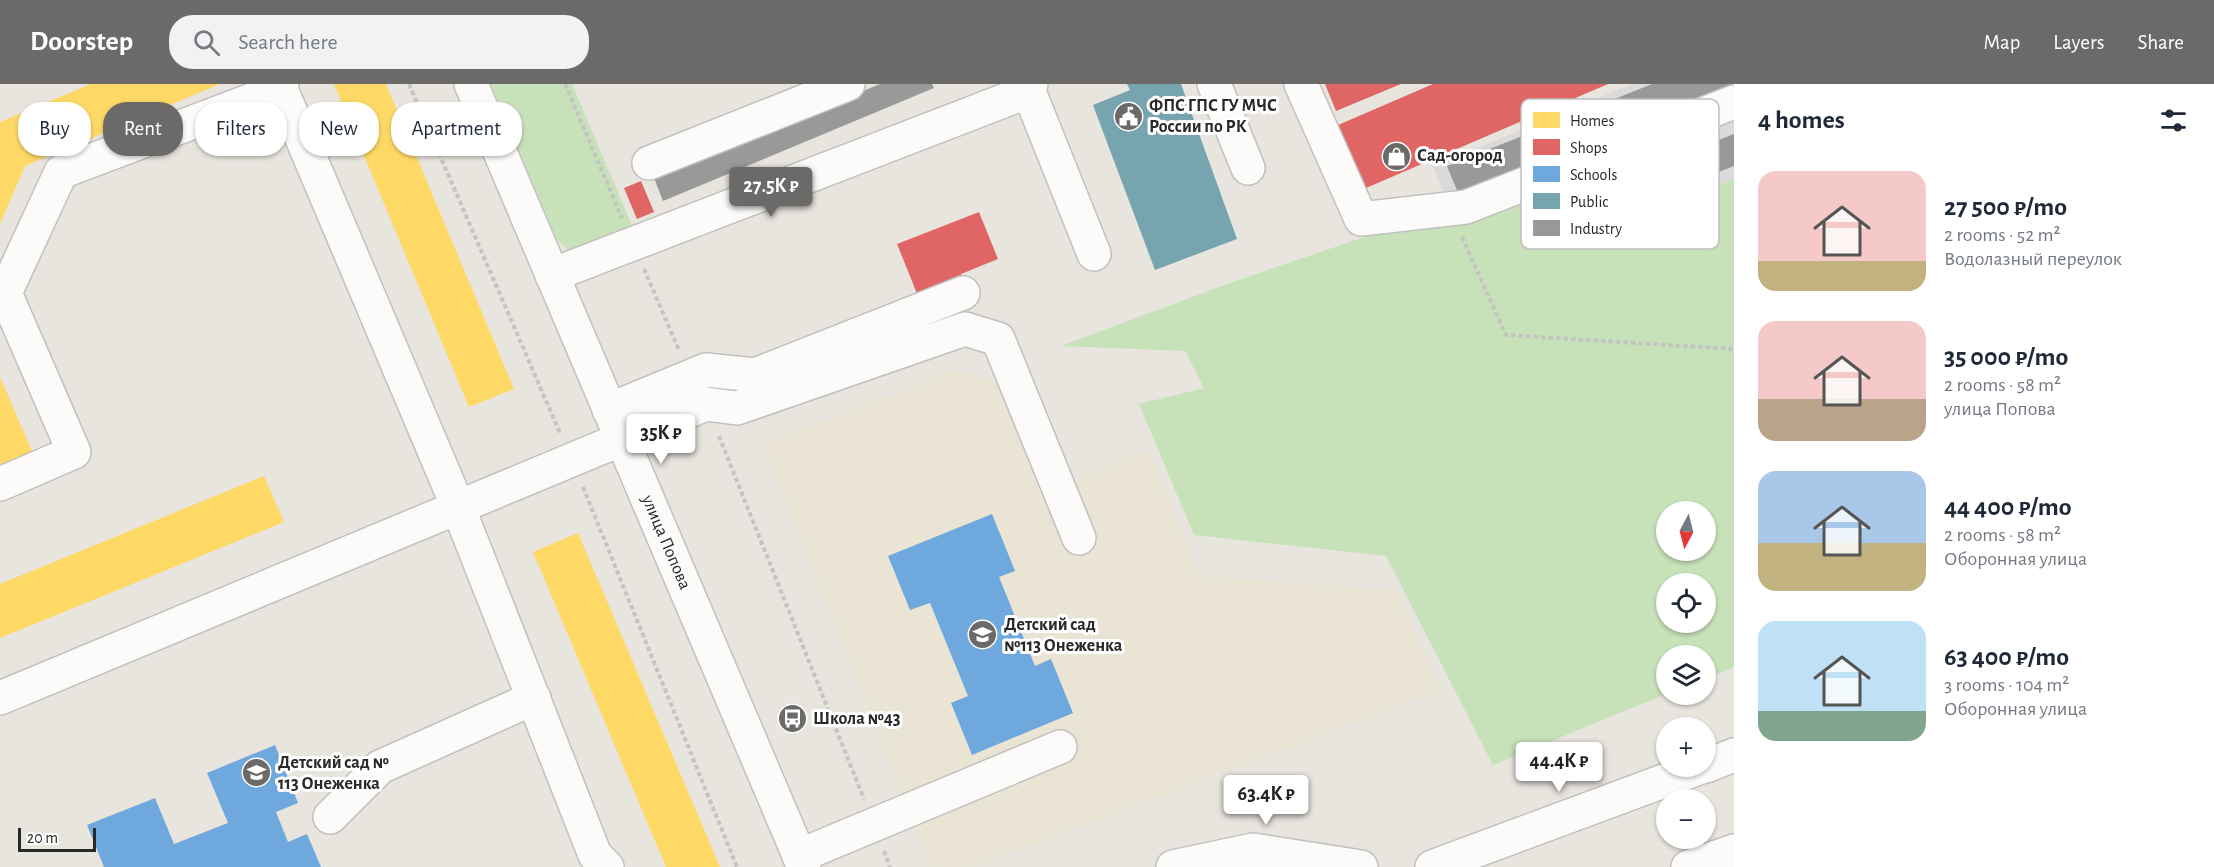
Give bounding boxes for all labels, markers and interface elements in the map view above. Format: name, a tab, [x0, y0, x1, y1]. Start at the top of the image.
search box	[169, 15, 589, 69]
icon: search	[190, 26, 223, 59]
text: Doorstep	[30, 28, 133, 56]
text: Search here	[238, 31, 338, 53]
text: Map	[1984, 32, 2020, 53]
text: Layers	[2053, 32, 2104, 53]
text: Share	[2137, 32, 2184, 53]
place label: ФПС ГПС ГУ МЧС России по РК	[1149, 97, 1277, 136]
legend	[1521, 99, 1719, 249]
public building icon: ФПС ГПС ГУ МЧС России по РК	[1112, 100, 1144, 132]
chip: Buy	[18, 102, 91, 156]
chip: Rent	[103, 102, 183, 156]
chip: Filters	[195, 102, 287, 156]
chip: New	[299, 102, 379, 156]
chip: Apartment	[391, 102, 522, 156]
icon: filters	[2157, 104, 2190, 137]
text: 4 homes	[1758, 107, 1845, 133]
text: Homes	[1570, 113, 1614, 129]
shop icon: Сад-огород	[1380, 140, 1412, 172]
text: Shops	[1570, 140, 1608, 156]
place label: Сад-огород	[1417, 147, 1503, 165]
pin: 27.5K ₽	[716, 167, 826, 218]
text: Schools	[1570, 167, 1617, 183]
text: 27.5K ₽	[743, 176, 799, 196]
text: Public	[1570, 194, 1608, 210]
text: 27 500 ₽/mo	[1944, 194, 2067, 220]
icon: home	[1806, 195, 1878, 267]
text: Industry	[1570, 221, 1622, 238]
text: 2 rooms · 52 m²	[1944, 225, 2061, 245]
text: Водолазный переулок	[1944, 249, 2122, 269]
text: 35 000 ₽/mo	[1944, 344, 2068, 370]
icon: home	[1806, 345, 1878, 417]
text: 2 rooms · 58 m²	[1944, 375, 2061, 395]
text: улица Попова	[1944, 399, 2056, 419]
pin: 35K ₽	[619, 414, 703, 465]
text: 35K ₽	[640, 423, 682, 443]
street label: улица Попова	[638, 492, 694, 592]
text: 44 400 ₽/mo	[1944, 494, 2072, 520]
icon: home	[1806, 495, 1878, 567]
north arrow	[1656, 501, 1716, 561]
map controls	[1656, 501, 1716, 849]
text: 2 rooms · 58 m²	[1944, 525, 2061, 545]
text: Оборонная улица	[1944, 549, 2087, 569]
button: locate	[1656, 573, 1716, 633]
place label: Детский сад №113 Онеженка	[1004, 616, 1123, 655]
school or university icon: Детский сад №113 Онеженка	[967, 619, 999, 651]
text: 63 400 ₽/mo	[1944, 644, 2069, 670]
button: layers	[1656, 645, 1716, 705]
icon: home	[1806, 645, 1878, 717]
text: 3 rooms · 104 m²	[1944, 675, 2069, 695]
text: Оборонная улица	[1944, 699, 2087, 719]
bus stop icon: Школа №43	[776, 703, 808, 735]
place label: Школа №43	[813, 710, 901, 728]
button: +	[1656, 717, 1716, 777]
pin: 44.4K ₽	[1504, 742, 1614, 793]
text: 44.4K ₽	[1530, 751, 1588, 771]
place label: Детский сад № 113 Онеженка	[278, 754, 389, 793]
school or university icon: Детский сад № 113 Онеженка	[241, 757, 273, 789]
pin: 63.4K ₽	[1211, 775, 1321, 826]
text: 63.4K ₽	[1238, 784, 1294, 804]
button: −	[1656, 789, 1716, 849]
scale bar	[18, 825, 96, 852]
text: 20 m	[27, 830, 58, 846]

